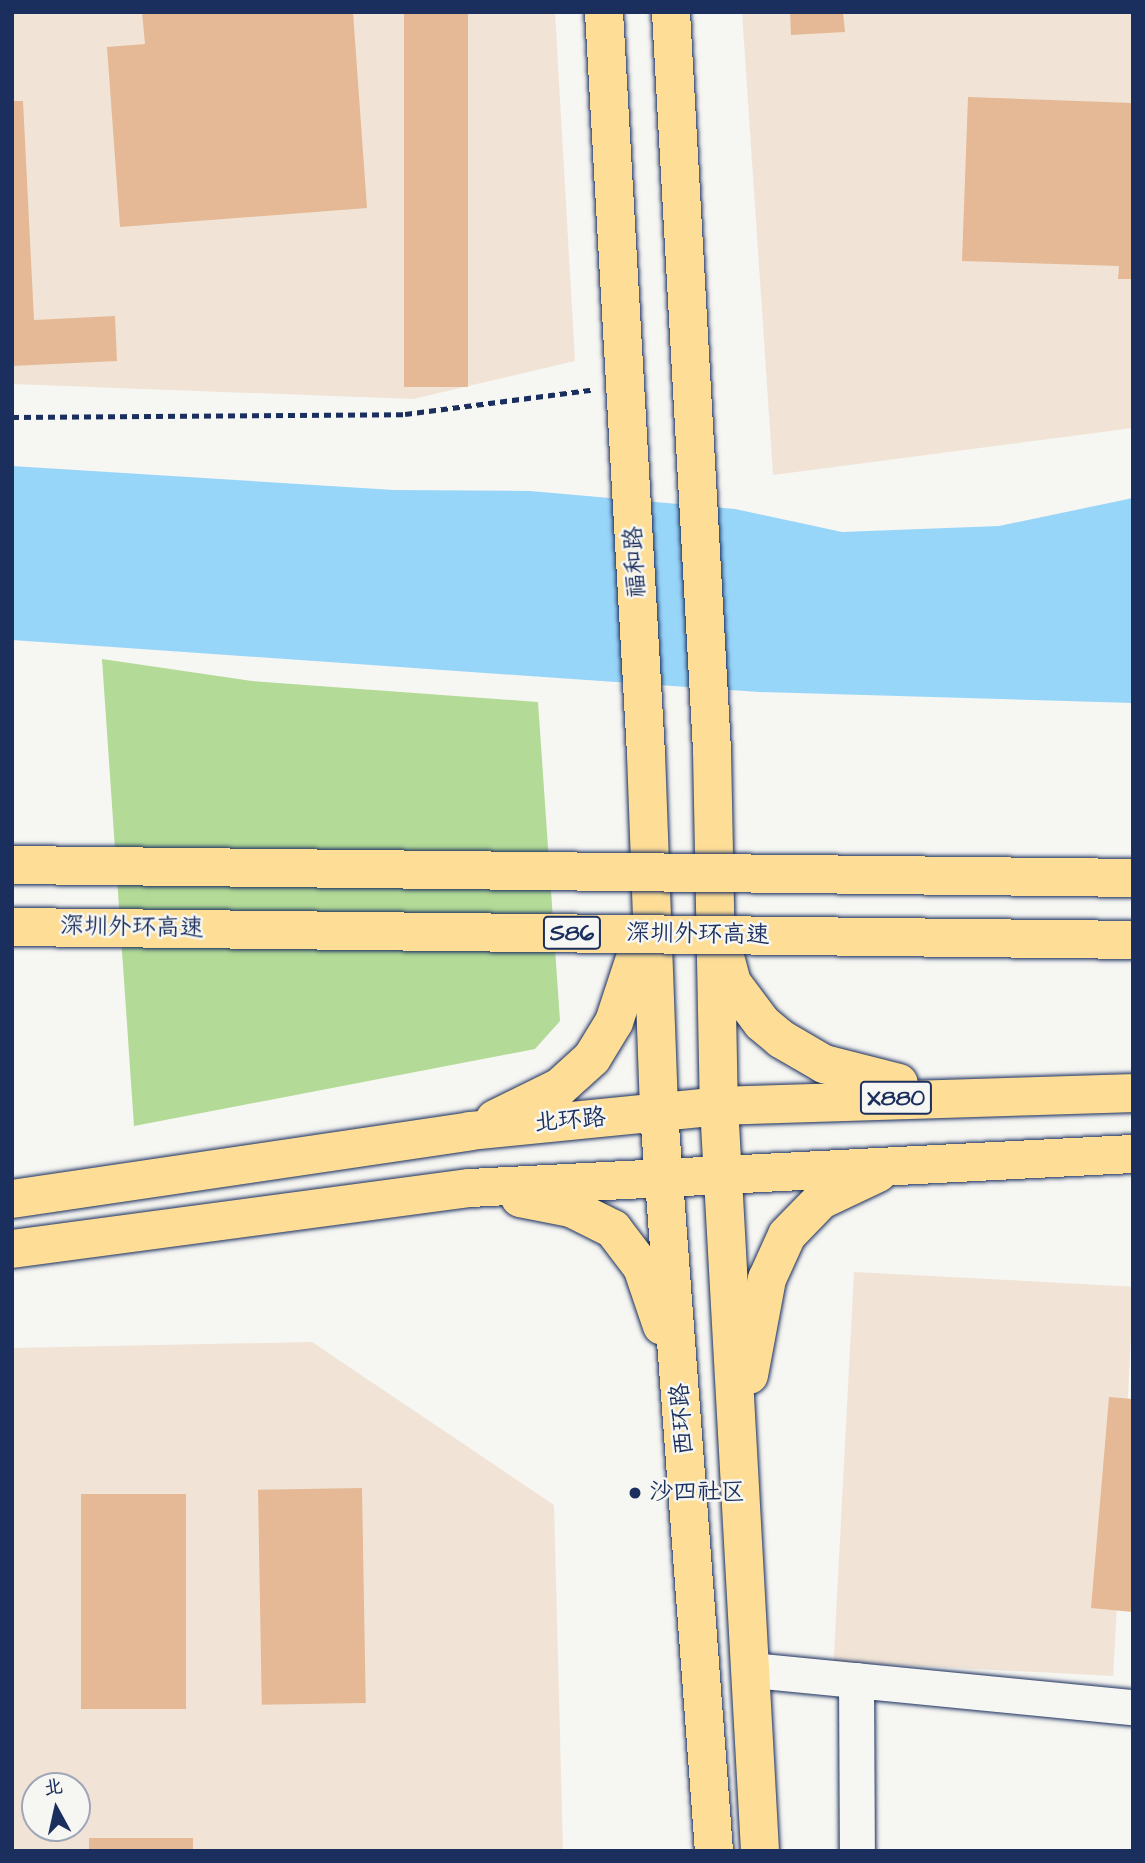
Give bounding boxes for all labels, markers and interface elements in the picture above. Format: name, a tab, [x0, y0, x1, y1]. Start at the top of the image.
street label: 福和路	[620, 525, 652, 599]
street label: 深圳外环高速	[60, 912, 204, 944]
road number: S86	[542, 914, 602, 952]
street label: 深圳外环高速	[626, 919, 770, 951]
road number: X880	[859, 1078, 933, 1118]
street label: 北环路	[533, 1104, 607, 1138]
street label: 西环路	[666, 1382, 700, 1456]
place label: 沙四社区	[649, 1479, 745, 1507]
marker: 沙四社区	[627, 1485, 643, 1501]
north arrow	[21, 1772, 91, 1842]
text: 北	[42, 1773, 65, 1802]

